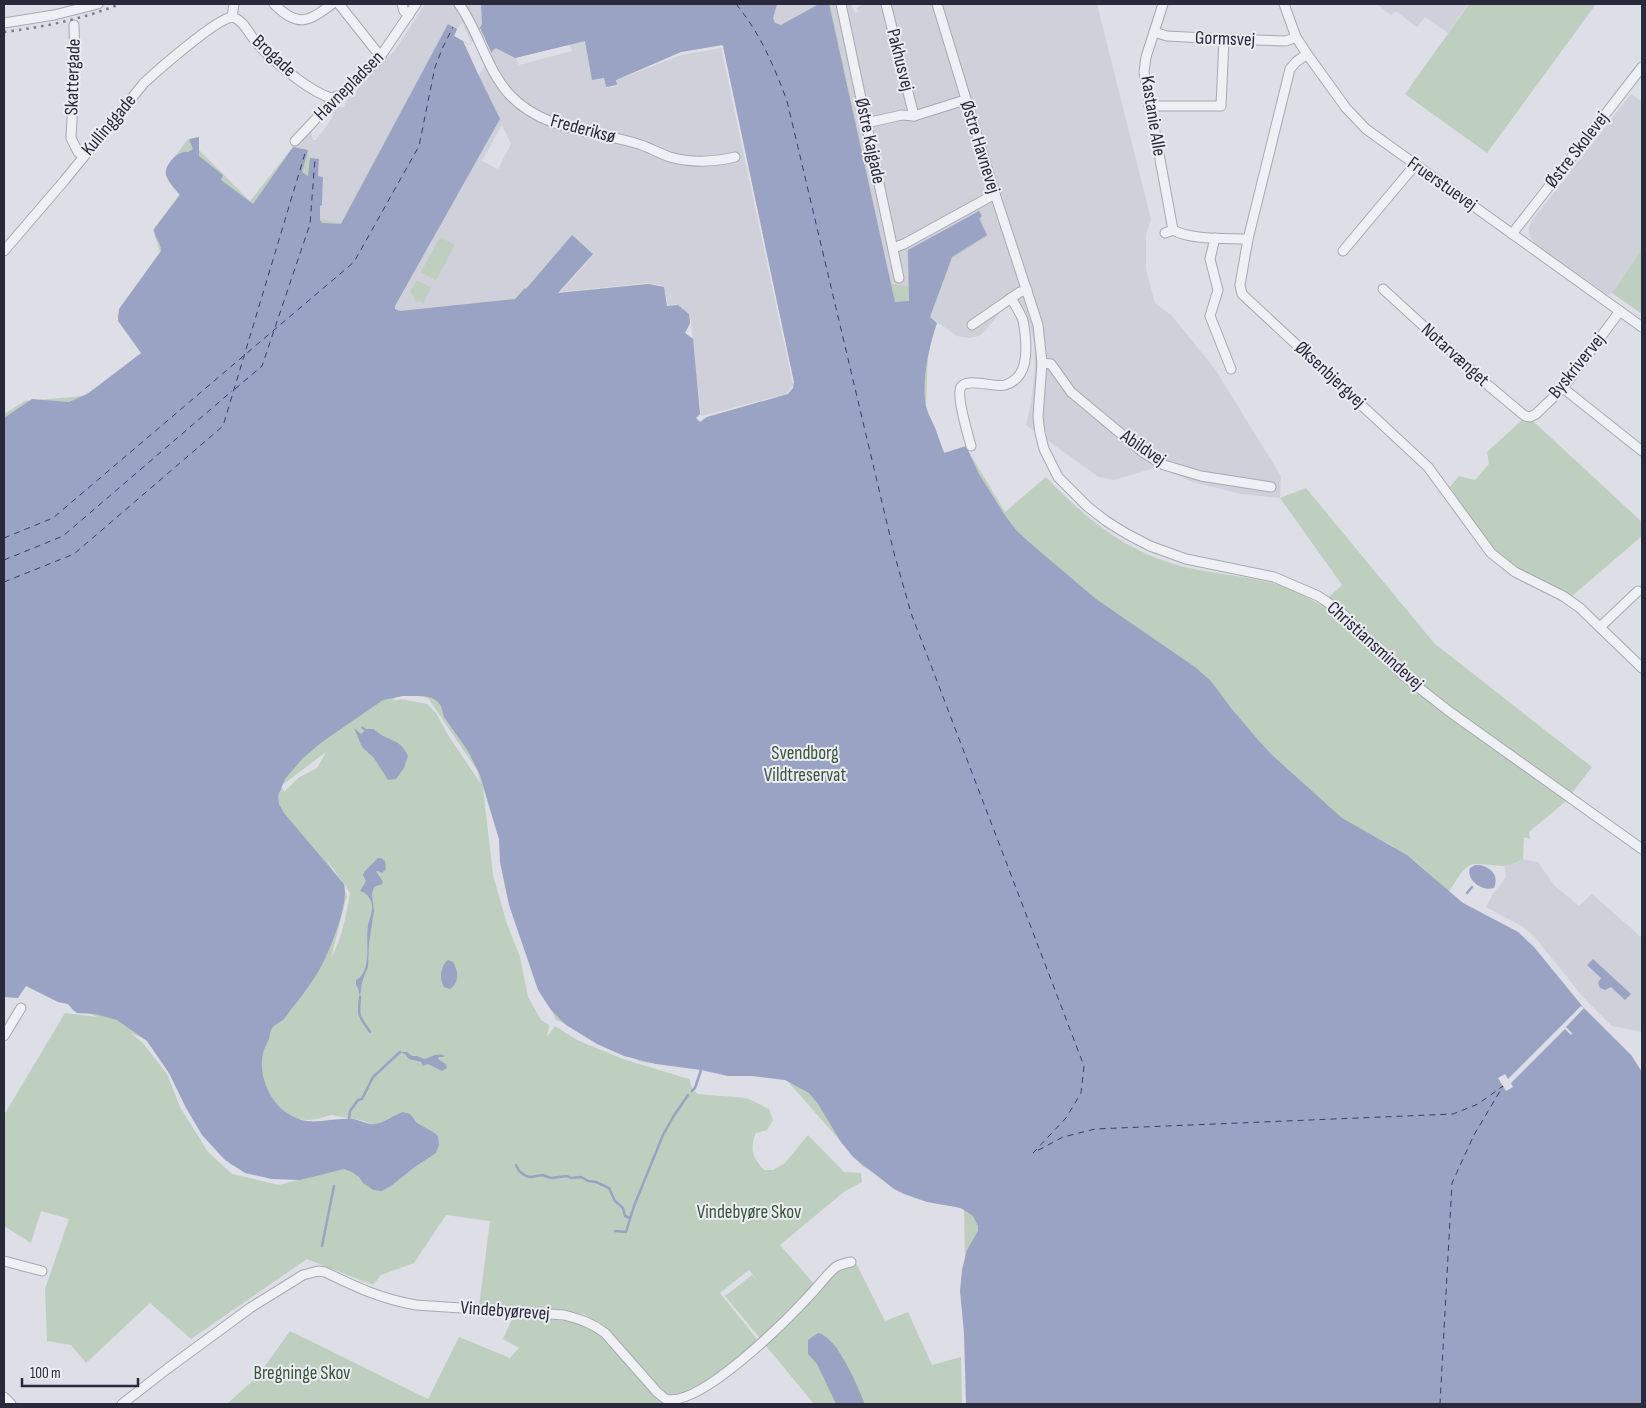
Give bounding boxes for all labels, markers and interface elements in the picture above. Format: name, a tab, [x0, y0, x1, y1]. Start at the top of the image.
street label: Pakhusvej	[881, 26, 919, 94]
street label: Gormsvej	[1195, 26, 1255, 52]
street label: Brogade	[247, 30, 301, 82]
street label: Skattergade	[60, 38, 86, 116]
street label: Havnepladsen	[309, 46, 389, 126]
street label: Kastanie Alle	[1135, 74, 1171, 158]
street label: Kullinggade	[77, 90, 141, 160]
street label: Østre Kajgade	[850, 96, 890, 186]
street label: Østre Havnevej	[955, 98, 1005, 196]
street label: Østre Skolevej	[1540, 107, 1614, 193]
street label: Frederiksø	[548, 109, 618, 149]
street label: Fruerstuevej	[1403, 152, 1481, 216]
street label: Notarvænget	[1416, 318, 1494, 392]
street label: Byskrivervej	[1544, 329, 1610, 403]
street label: Øksenbjergvej	[1290, 336, 1370, 414]
street label: Abildvej	[1115, 424, 1170, 471]
street label: Christiansmindevej	[1322, 597, 1428, 695]
park label: Svendborg Vildtreservat	[764, 742, 846, 787]
park label: Vindebyøre Skov	[697, 1201, 801, 1224]
street label: Vindebyørevej	[460, 1296, 550, 1326]
scale bar	[22, 1356, 139, 1388]
park label: Bregninge Skov	[254, 1362, 350, 1385]
text: 100 m	[30, 1364, 61, 1383]

